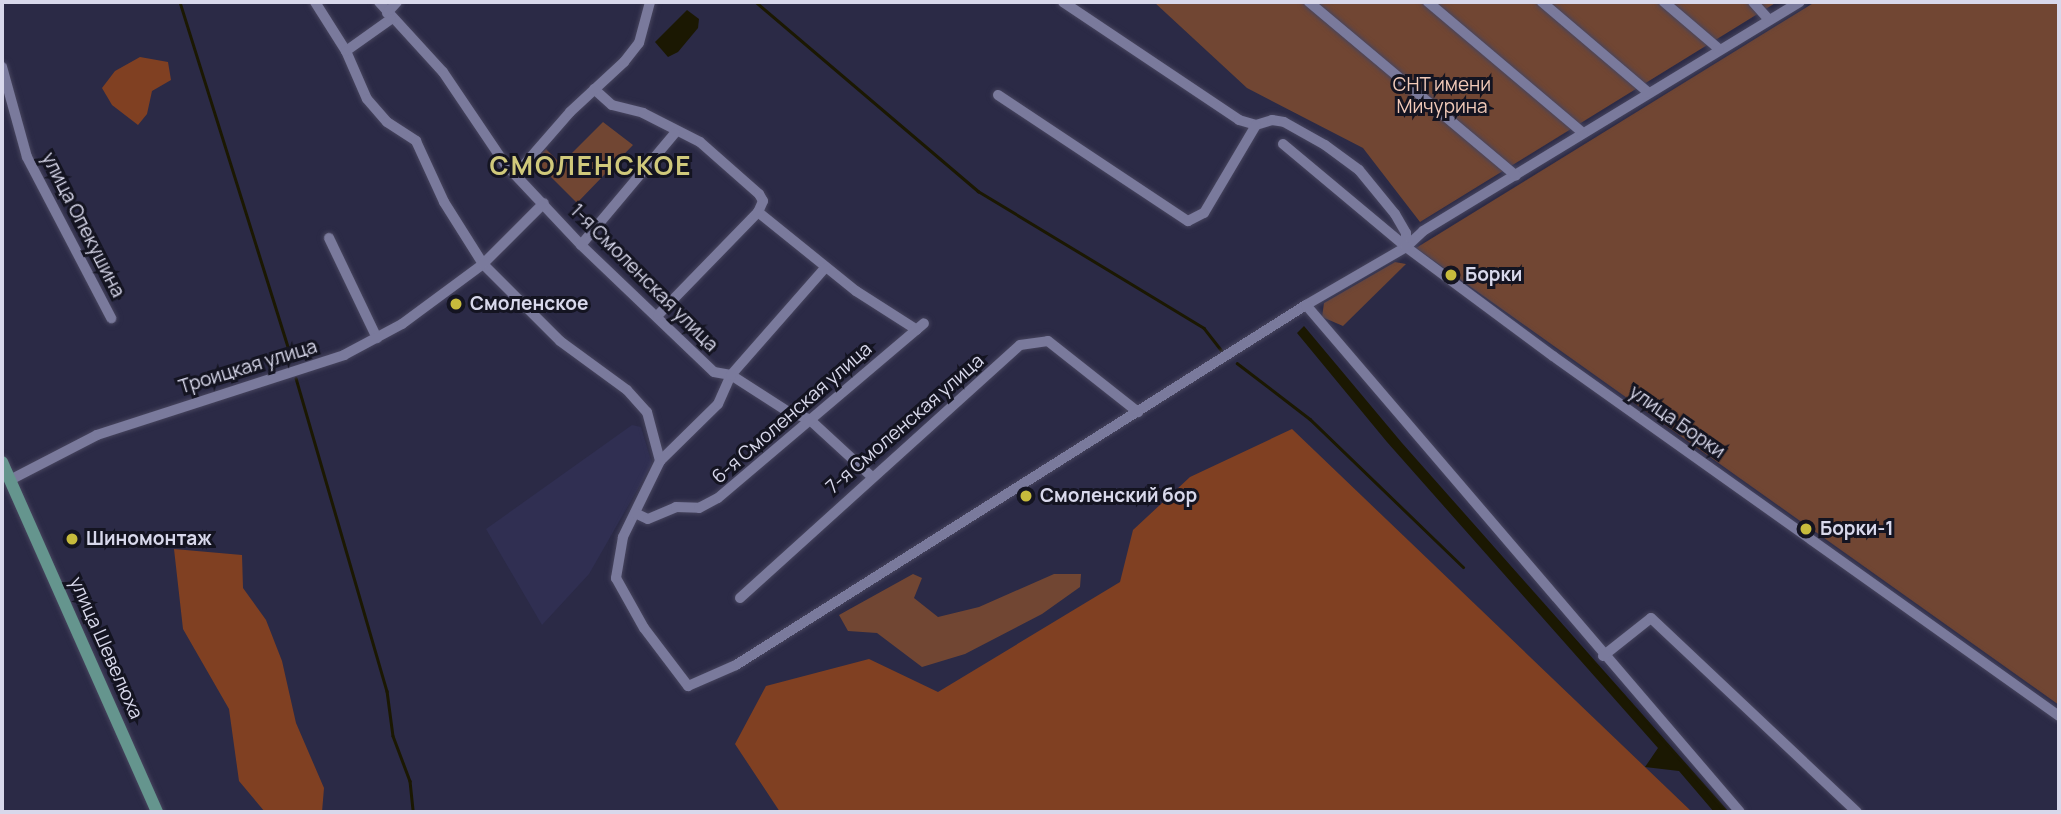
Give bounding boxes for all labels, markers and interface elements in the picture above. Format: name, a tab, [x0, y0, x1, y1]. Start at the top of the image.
park label: СНТ имени Мичурина	[1393, 74, 1491, 118]
street label: улица Опекушина	[37, 149, 129, 301]
district label: СМОЛЕНСКОЕ	[491, 150, 691, 182]
street label: 1-я Смоленская улица	[565, 199, 723, 357]
place label: Борки	[1465, 264, 1522, 286]
marker: Борки	[1443, 267, 1459, 283]
place label: Смоленское	[470, 293, 588, 315]
marker: Смоленское	[448, 296, 464, 312]
street label: Троицкая улица	[176, 335, 320, 399]
street label: 6-я Смоленская улица	[708, 338, 876, 488]
street label: 7-я Смоленская улица	[822, 349, 988, 499]
street label: улица Борки	[1625, 381, 1729, 463]
place label: Смоленский бор	[1040, 485, 1197, 507]
marker: Смоленский бор	[1018, 488, 1034, 504]
place label: Борки-1	[1820, 518, 1894, 540]
marker: Борки-1	[1798, 521, 1814, 537]
place label: Шиномонтаж	[86, 528, 212, 550]
marker: Шиномонтаж	[64, 531, 80, 547]
street label: улица Шевелюха	[64, 573, 148, 723]

